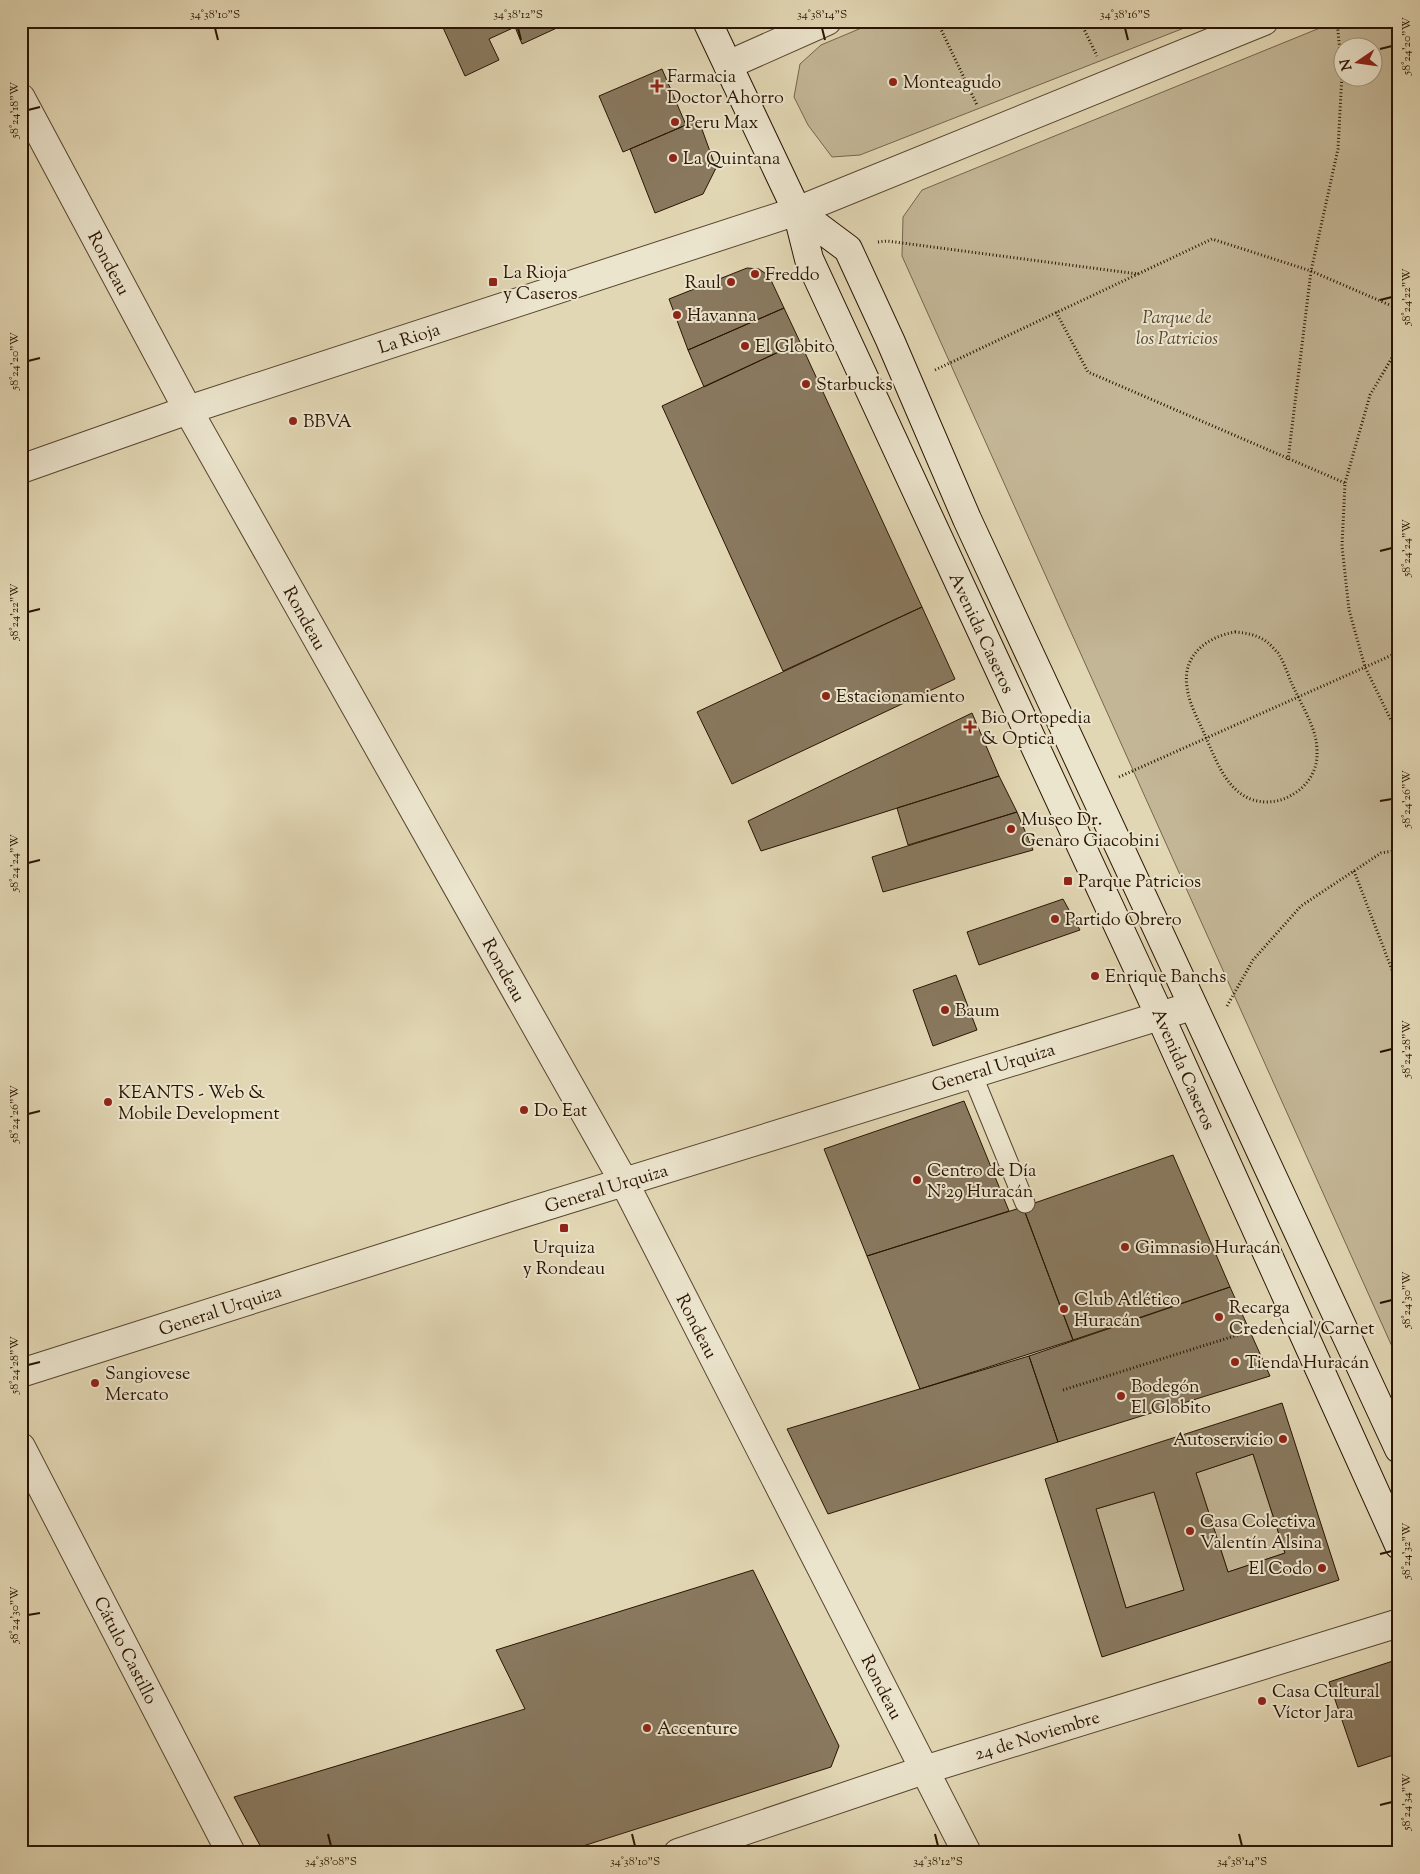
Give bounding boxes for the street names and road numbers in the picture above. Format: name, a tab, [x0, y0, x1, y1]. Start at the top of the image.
street label: Rondeau	[79, 227, 135, 301]
street label: La Rioja	[375, 318, 444, 362]
street label: Avenida Caseros	[941, 569, 1020, 699]
street label: Rondeau	[275, 582, 331, 656]
street label: Rondeau	[474, 934, 530, 1008]
street label: Avenida Caseros	[1144, 1005, 1221, 1135]
street label: General Urquiza	[929, 1038, 1058, 1100]
street label: General Urquiza	[542, 1159, 671, 1221]
street label: General Urquiza	[156, 1280, 285, 1344]
street label: Rondeau	[668, 1290, 723, 1364]
street label: Cátulo Castillo	[86, 1592, 163, 1710]
street label: Rondeau	[853, 1651, 908, 1725]
street label: 24 de Noviembre	[972, 1706, 1103, 1768]

